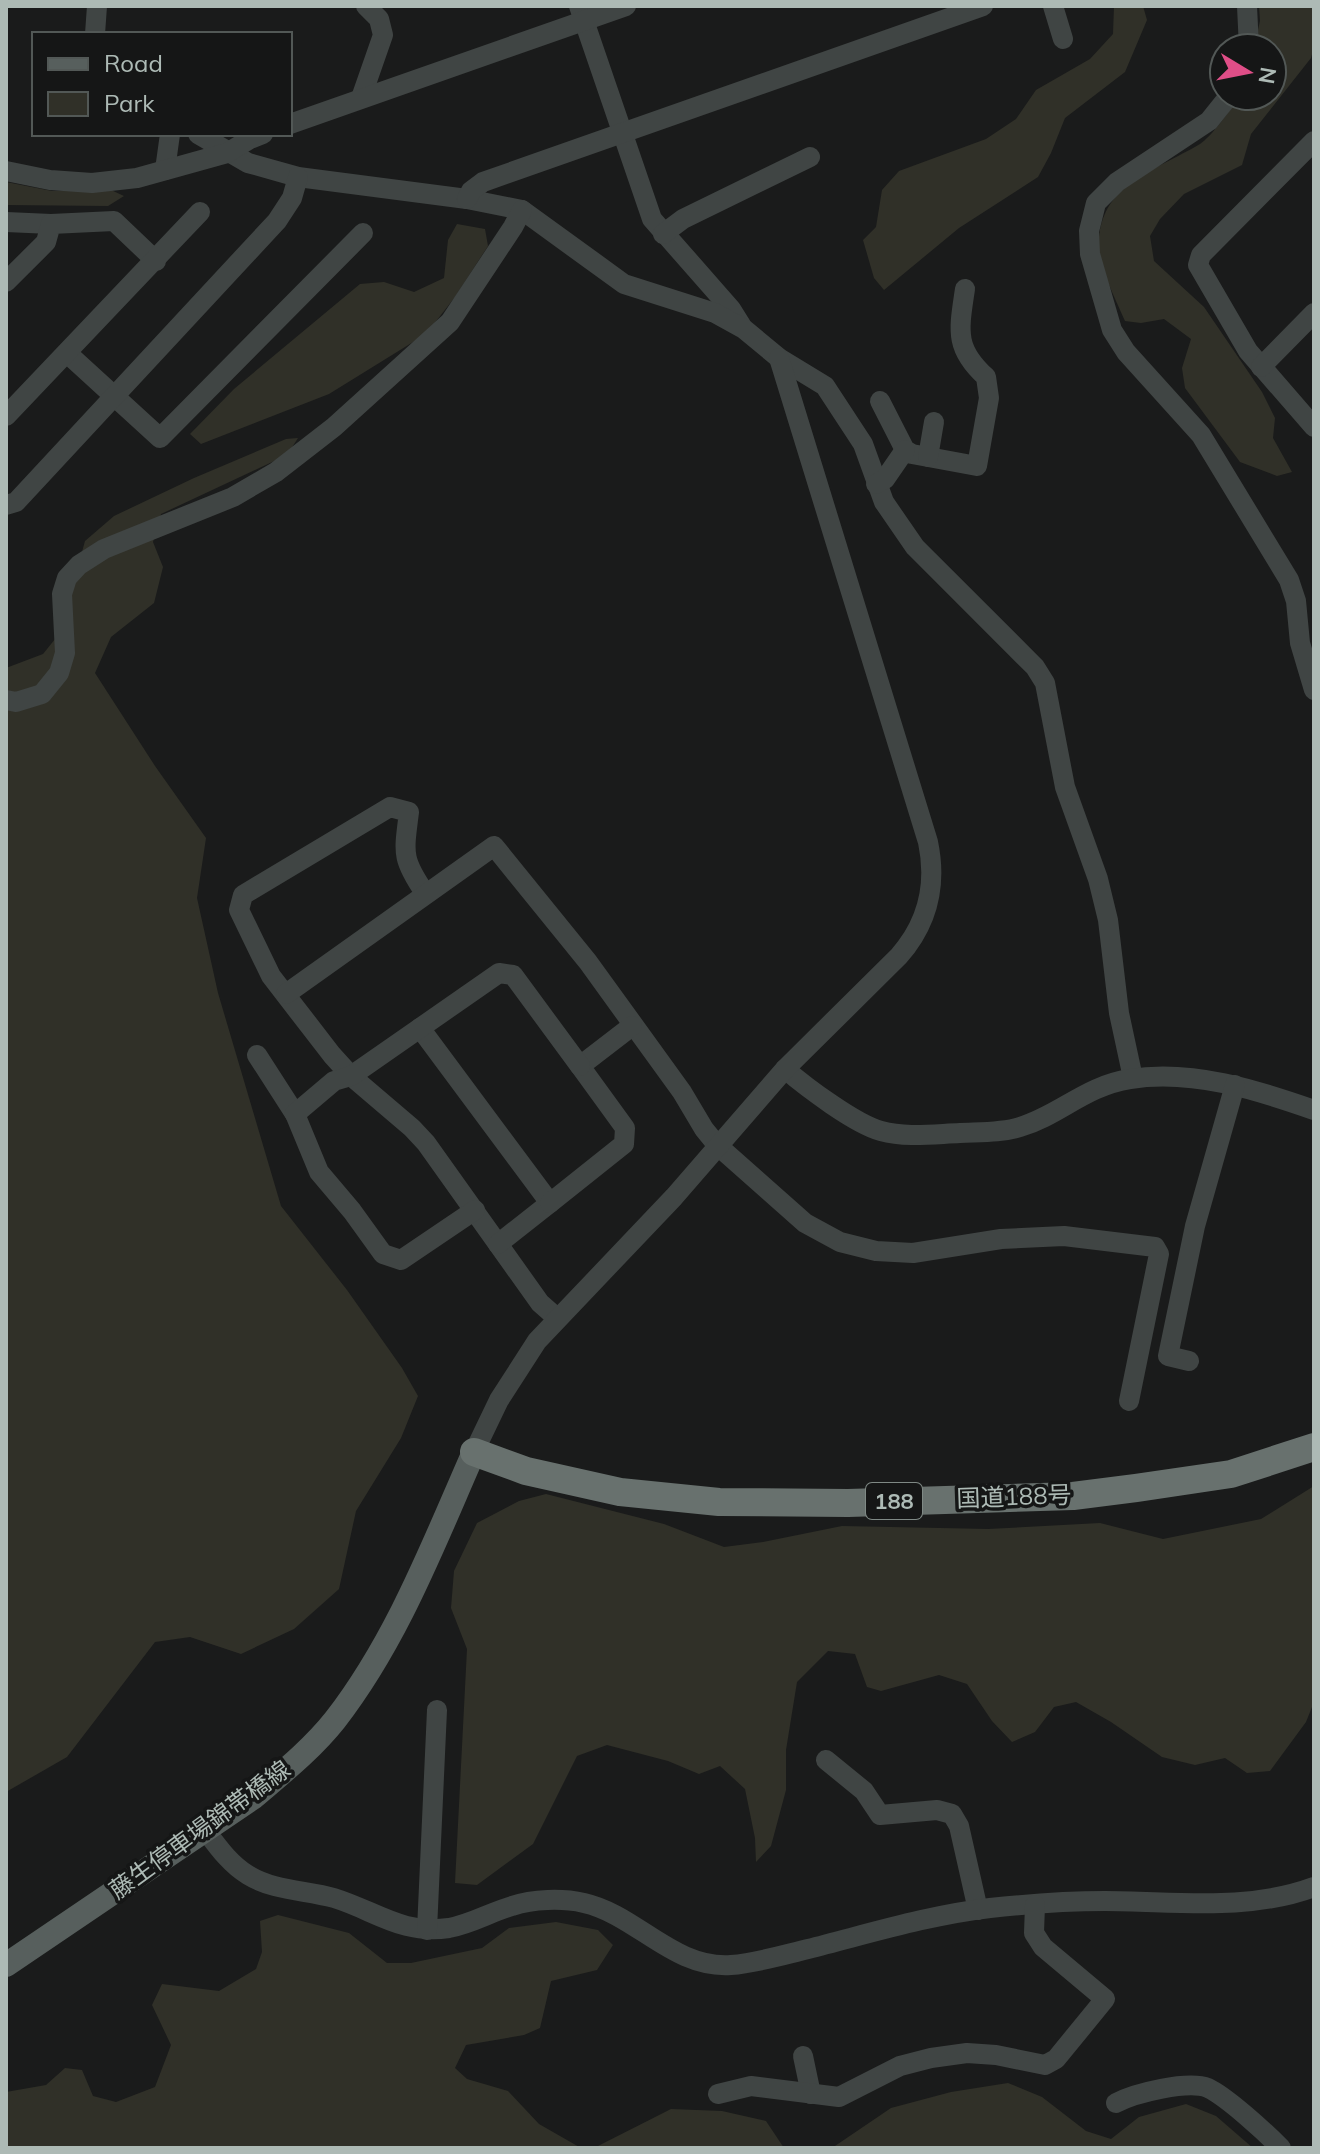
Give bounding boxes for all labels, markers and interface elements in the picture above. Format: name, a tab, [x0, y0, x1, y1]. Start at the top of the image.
legend	[32, 32, 292, 136]
north arrow	[1208, 32, 1288, 112]
text: Road	[104, 48, 163, 78]
text: N	[1252, 65, 1283, 86]
text: Park	[104, 88, 155, 118]
street label: 国道188号	[956, 1479, 1072, 1513]
road number: 188	[866, 1483, 922, 1519]
street label: 藤生停車場錦帯橋線	[103, 1754, 296, 1905]

